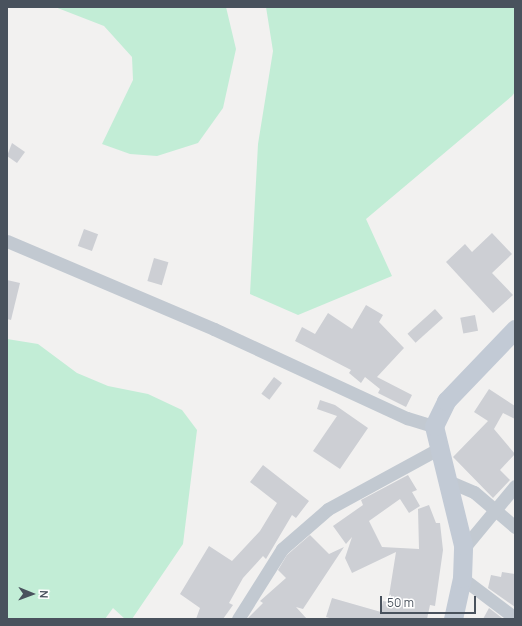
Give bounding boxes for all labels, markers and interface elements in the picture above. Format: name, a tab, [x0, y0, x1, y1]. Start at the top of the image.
north arrow	[12, 574, 52, 614]
scale bar	[382, 588, 478, 614]
text: N	[37, 590, 52, 598]
text: 50 m	[387, 594, 414, 611]

